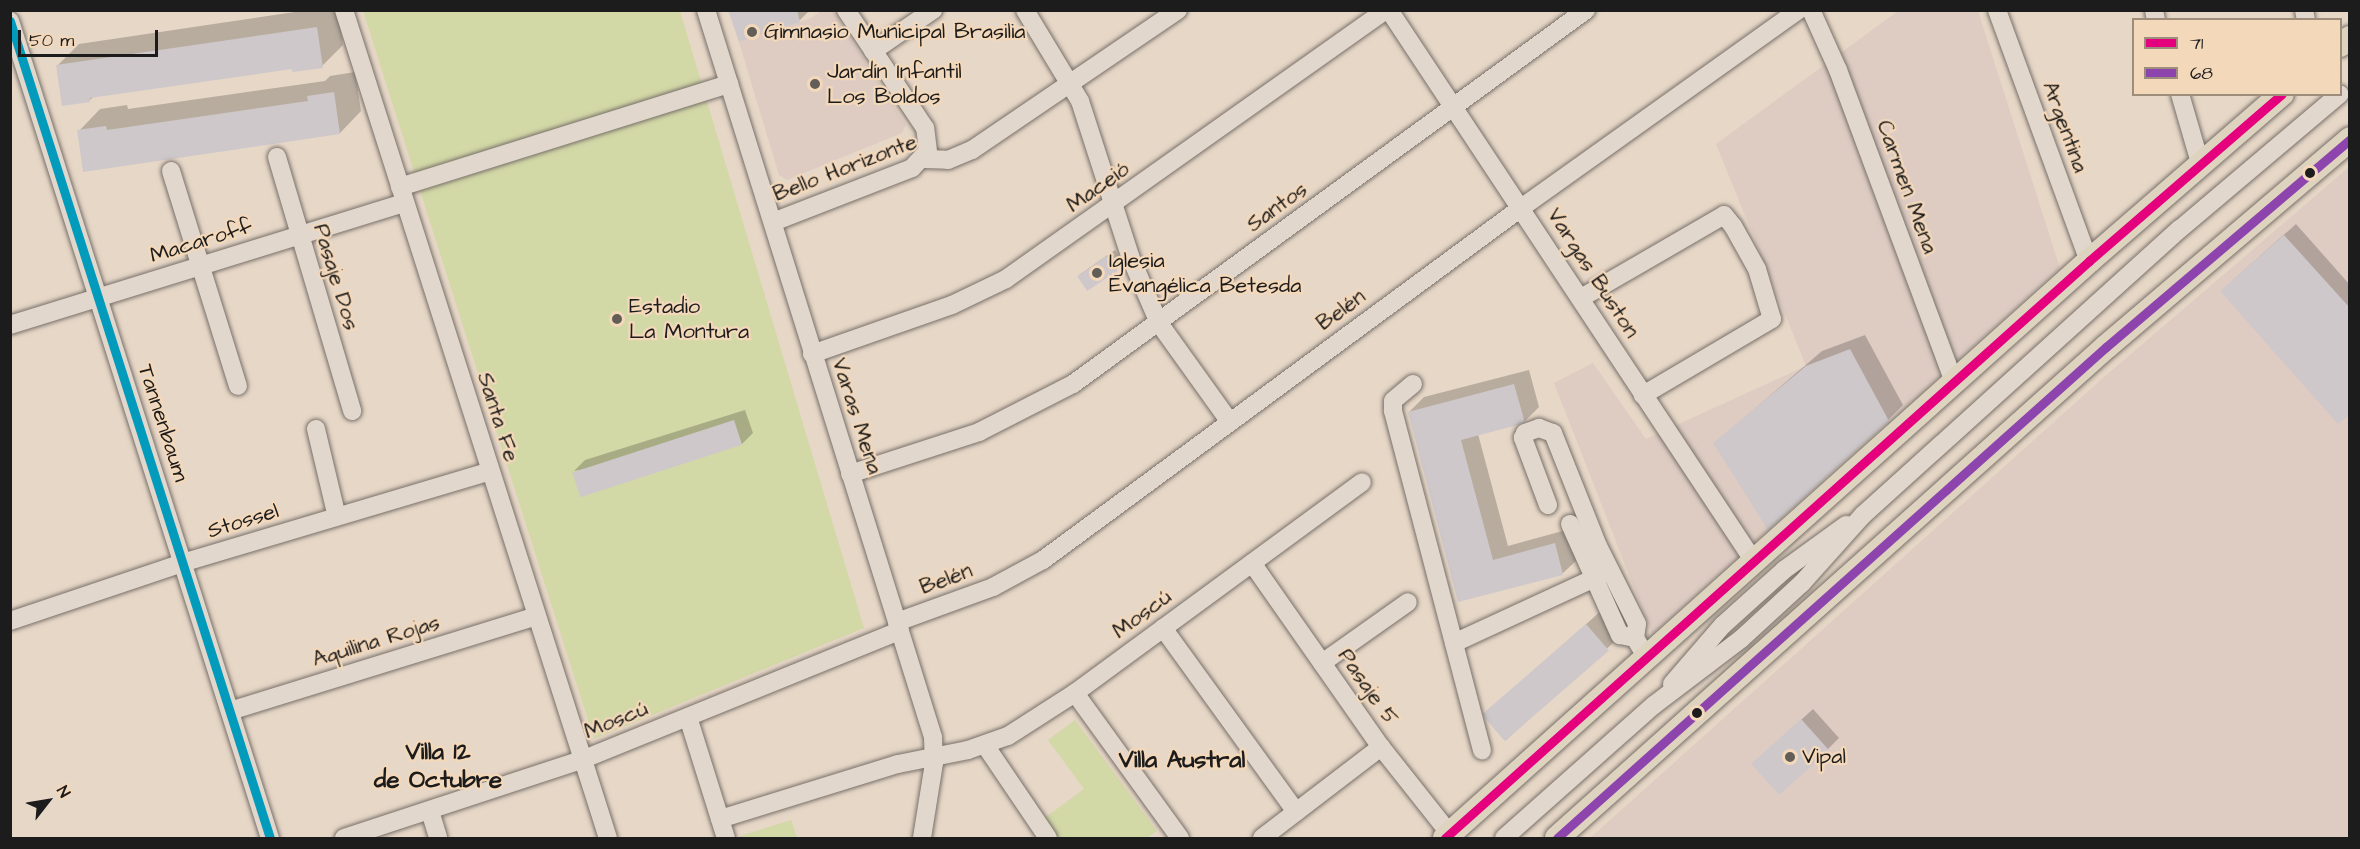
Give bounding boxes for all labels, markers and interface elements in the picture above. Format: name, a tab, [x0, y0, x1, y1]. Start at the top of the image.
scale bar	[21, 18, 160, 56]
legend	[2132, 18, 2342, 96]
place label: Gimnasio Municipal Brasilia	[764, 19, 1025, 45]
marker: Gimnasio Municipal Brasilia	[745, 25, 759, 39]
text: 50 m	[29, 28, 74, 53]
text: 71	[2190, 31, 2203, 56]
place label: Jardín Infantil Los Boldos	[827, 58, 962, 110]
text: 68	[2190, 61, 2213, 86]
marker: Jardín Infantil Los Boldos	[808, 77, 822, 91]
street label: Argentina	[2036, 78, 2094, 176]
street label: Carmen Mena	[1871, 117, 1943, 257]
street label: Bello Horizonte	[769, 128, 921, 208]
street label: Maceió	[1061, 156, 1135, 218]
unlabelled marker	[2304, 167, 2316, 179]
street label: Santos	[1241, 176, 1313, 238]
street label: Vargas Buston	[1541, 203, 1645, 343]
street label: Macaroff	[147, 213, 255, 269]
street label: Pasaje Dos	[307, 221, 365, 333]
place label: Iglesia Evangélica Betesda	[1109, 247, 1301, 298]
marker: Iglesia Evangélica Betesda	[1090, 266, 1104, 280]
street label: Belén	[1311, 283, 1371, 337]
place label: Estadio La Montura	[629, 293, 749, 344]
marker: Estadio La Montura	[610, 312, 624, 326]
street label: Varas Mena	[826, 355, 888, 477]
street label: Tannenbaum	[132, 361, 194, 485]
street label: Santa Fe	[471, 369, 525, 465]
street label: Stossel	[204, 498, 282, 544]
street label: Belén	[916, 557, 976, 601]
street label: Moscú	[1107, 584, 1177, 644]
street label: Aquilina Rojas	[309, 609, 443, 673]
street label: Pasaje 5	[1332, 644, 1404, 730]
street label: Moscú	[580, 695, 652, 745]
unlabelled marker	[1691, 707, 1703, 719]
district label: Villa 12 de Octubre	[374, 739, 502, 795]
place label: Vipal	[1802, 744, 1846, 770]
district label: Villa Austral	[1119, 747, 1245, 775]
marker: Vipal	[1783, 750, 1797, 764]
north arrow	[18, 771, 78, 831]
text: N	[51, 782, 75, 802]

